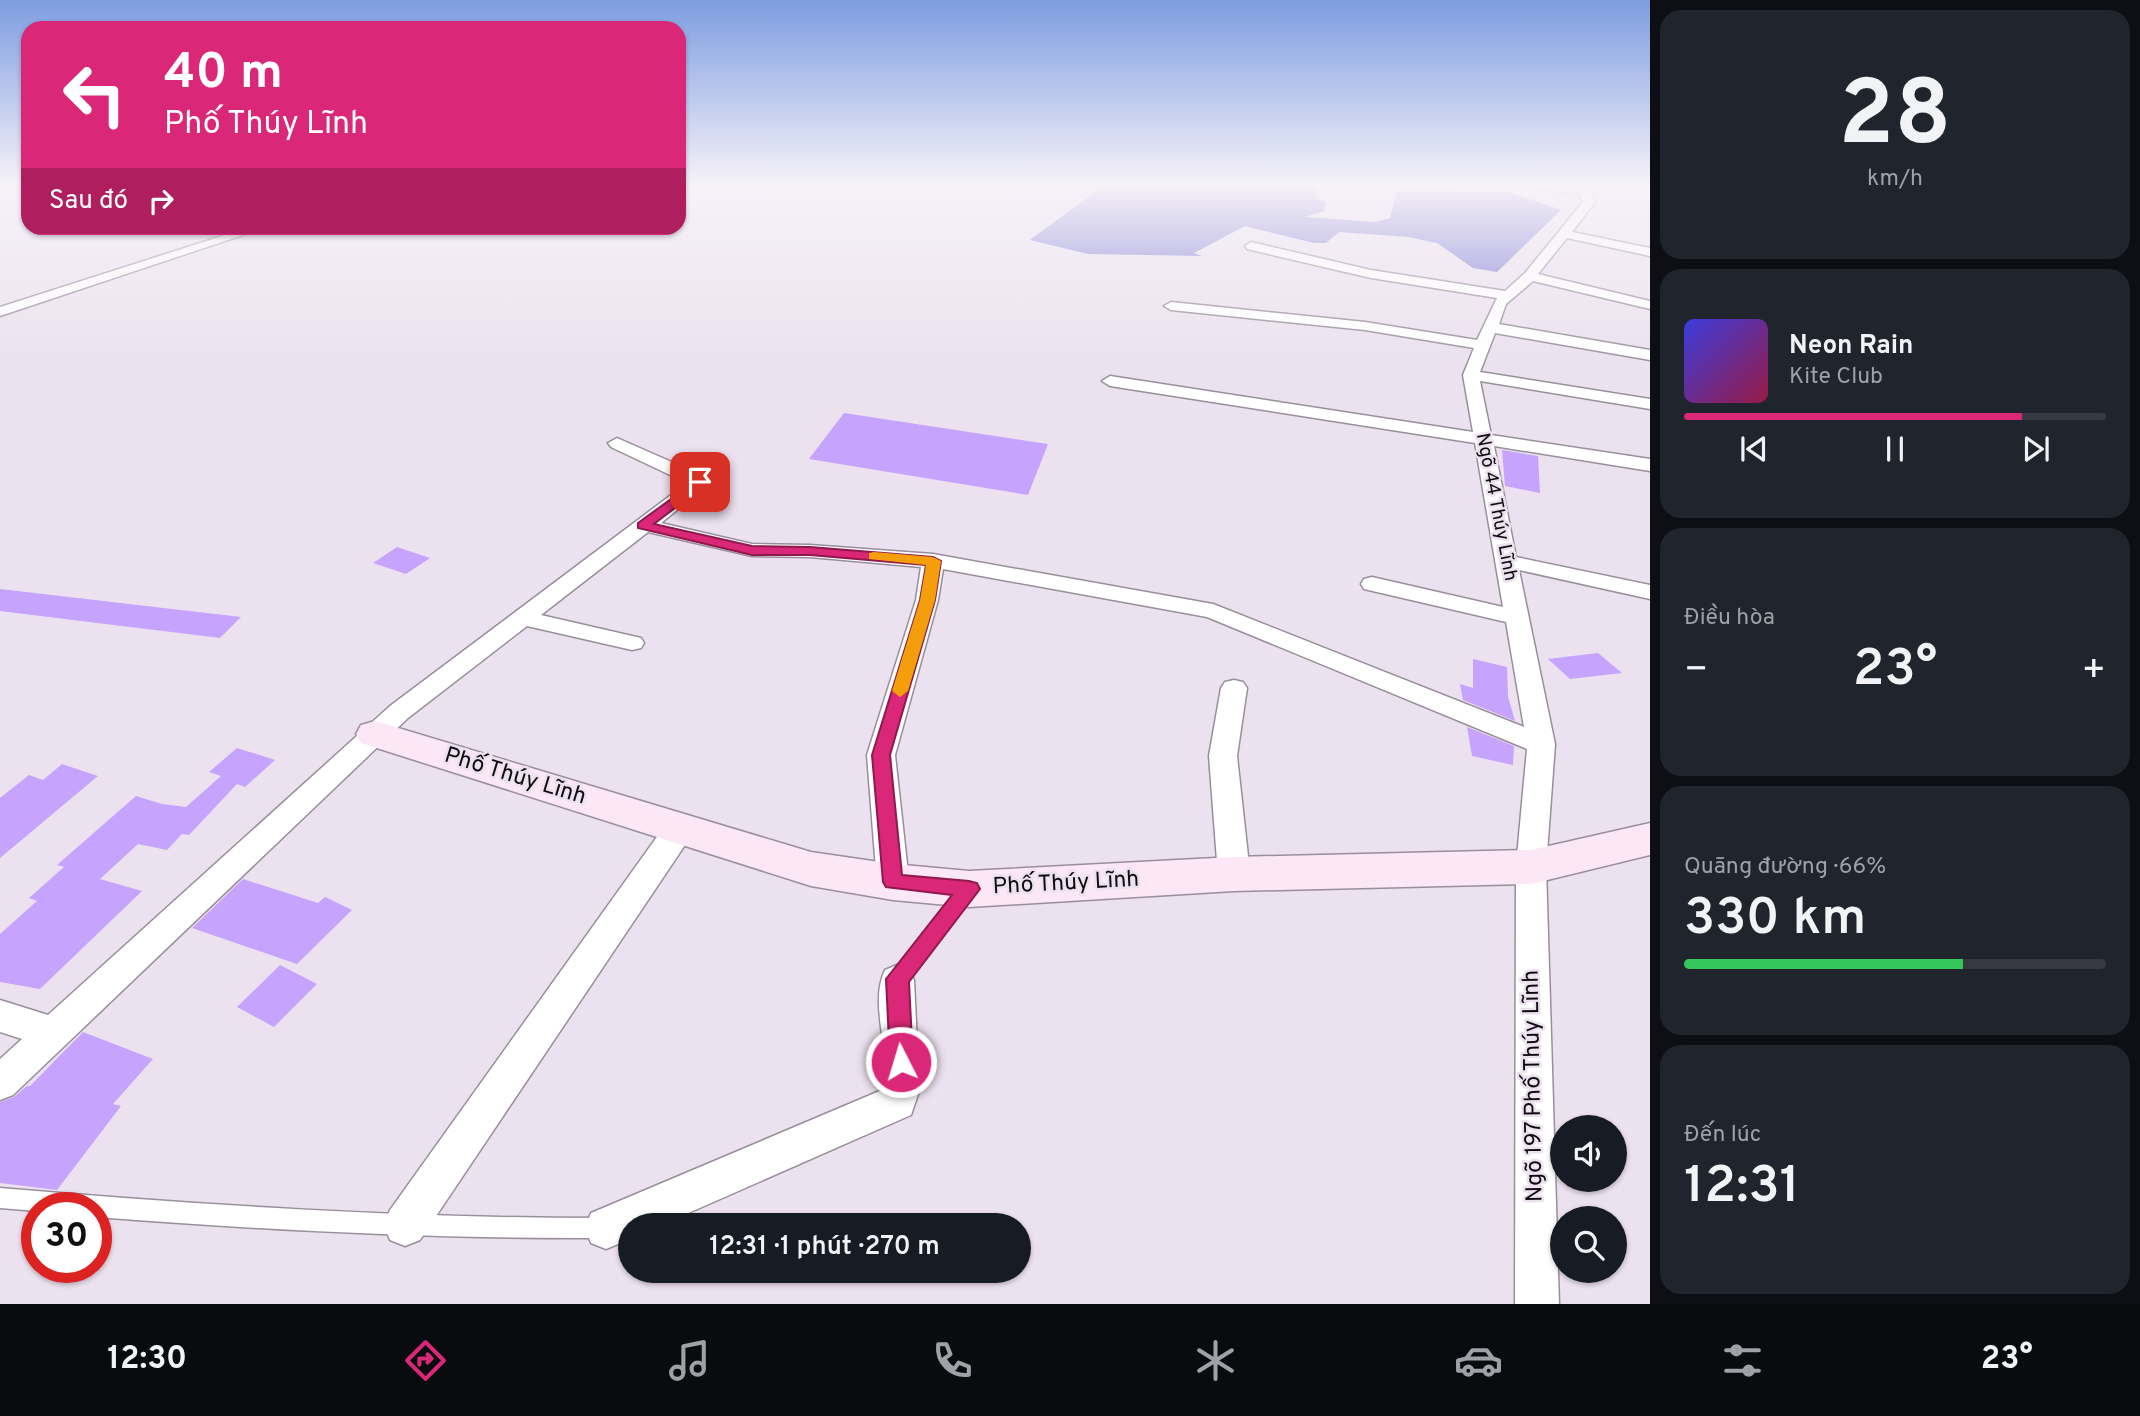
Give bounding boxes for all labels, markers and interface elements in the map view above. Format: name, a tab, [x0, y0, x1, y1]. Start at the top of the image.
text: 40 m	[164, 44, 283, 106]
icon: left	[49, 49, 140, 140]
text: 28	[1839, 62, 1951, 177]
text: Phố Thúy Lĩnh	[164, 105, 368, 145]
text: km/h	[1867, 165, 1923, 194]
icon: right	[142, 182, 180, 220]
text: Sau đó	[49, 185, 128, 218]
text: Neon Rain	[1789, 330, 1914, 363]
text: Kite Club	[1789, 363, 1883, 392]
icon: previous	[1735, 430, 1773, 468]
icon: pause	[1876, 430, 1914, 468]
icon: next	[2017, 430, 2055, 468]
street label: Ngõ 44 Thúy Lĩnh	[1470, 431, 1522, 583]
pin	[670, 452, 730, 512]
icon: arrive	[681, 463, 719, 501]
text: Điều hòa	[1684, 604, 1775, 633]
text: 23°	[1853, 638, 1937, 704]
text: −	[1684, 647, 1709, 696]
text: +	[2081, 647, 2106, 696]
street label: Phố Thúy Lĩnh	[441, 741, 590, 812]
text: Quãng đường · 66%	[1684, 853, 1886, 882]
street label: Phố Thúy Lĩnh	[992, 865, 1140, 902]
text: 330 km	[1684, 887, 1866, 953]
street label: Ngõ 197 Phố Thúy Lĩnh	[1516, 970, 1551, 1202]
position arrow	[864, 1025, 938, 1099]
map controls	[1550, 1115, 1627, 1283]
button: sound	[1550, 1115, 1627, 1192]
text: Đến lúc	[1684, 1121, 1761, 1150]
text: 12:31	[1684, 1155, 1800, 1221]
speed limit sign: 30	[21, 1192, 112, 1283]
button: search	[1550, 1206, 1627, 1283]
text: 12:31 · 1 phút · 270 m	[709, 1231, 940, 1264]
icon: directions	[401, 1336, 450, 1385]
icon: music	[665, 1336, 714, 1385]
icon: phone	[928, 1336, 977, 1385]
icon: climate	[1191, 1336, 1240, 1385]
icon: car	[1454, 1336, 1503, 1385]
icon: filters	[1718, 1336, 1767, 1385]
text: 12:30	[107, 1340, 187, 1380]
text: 23°	[1981, 1340, 2033, 1380]

